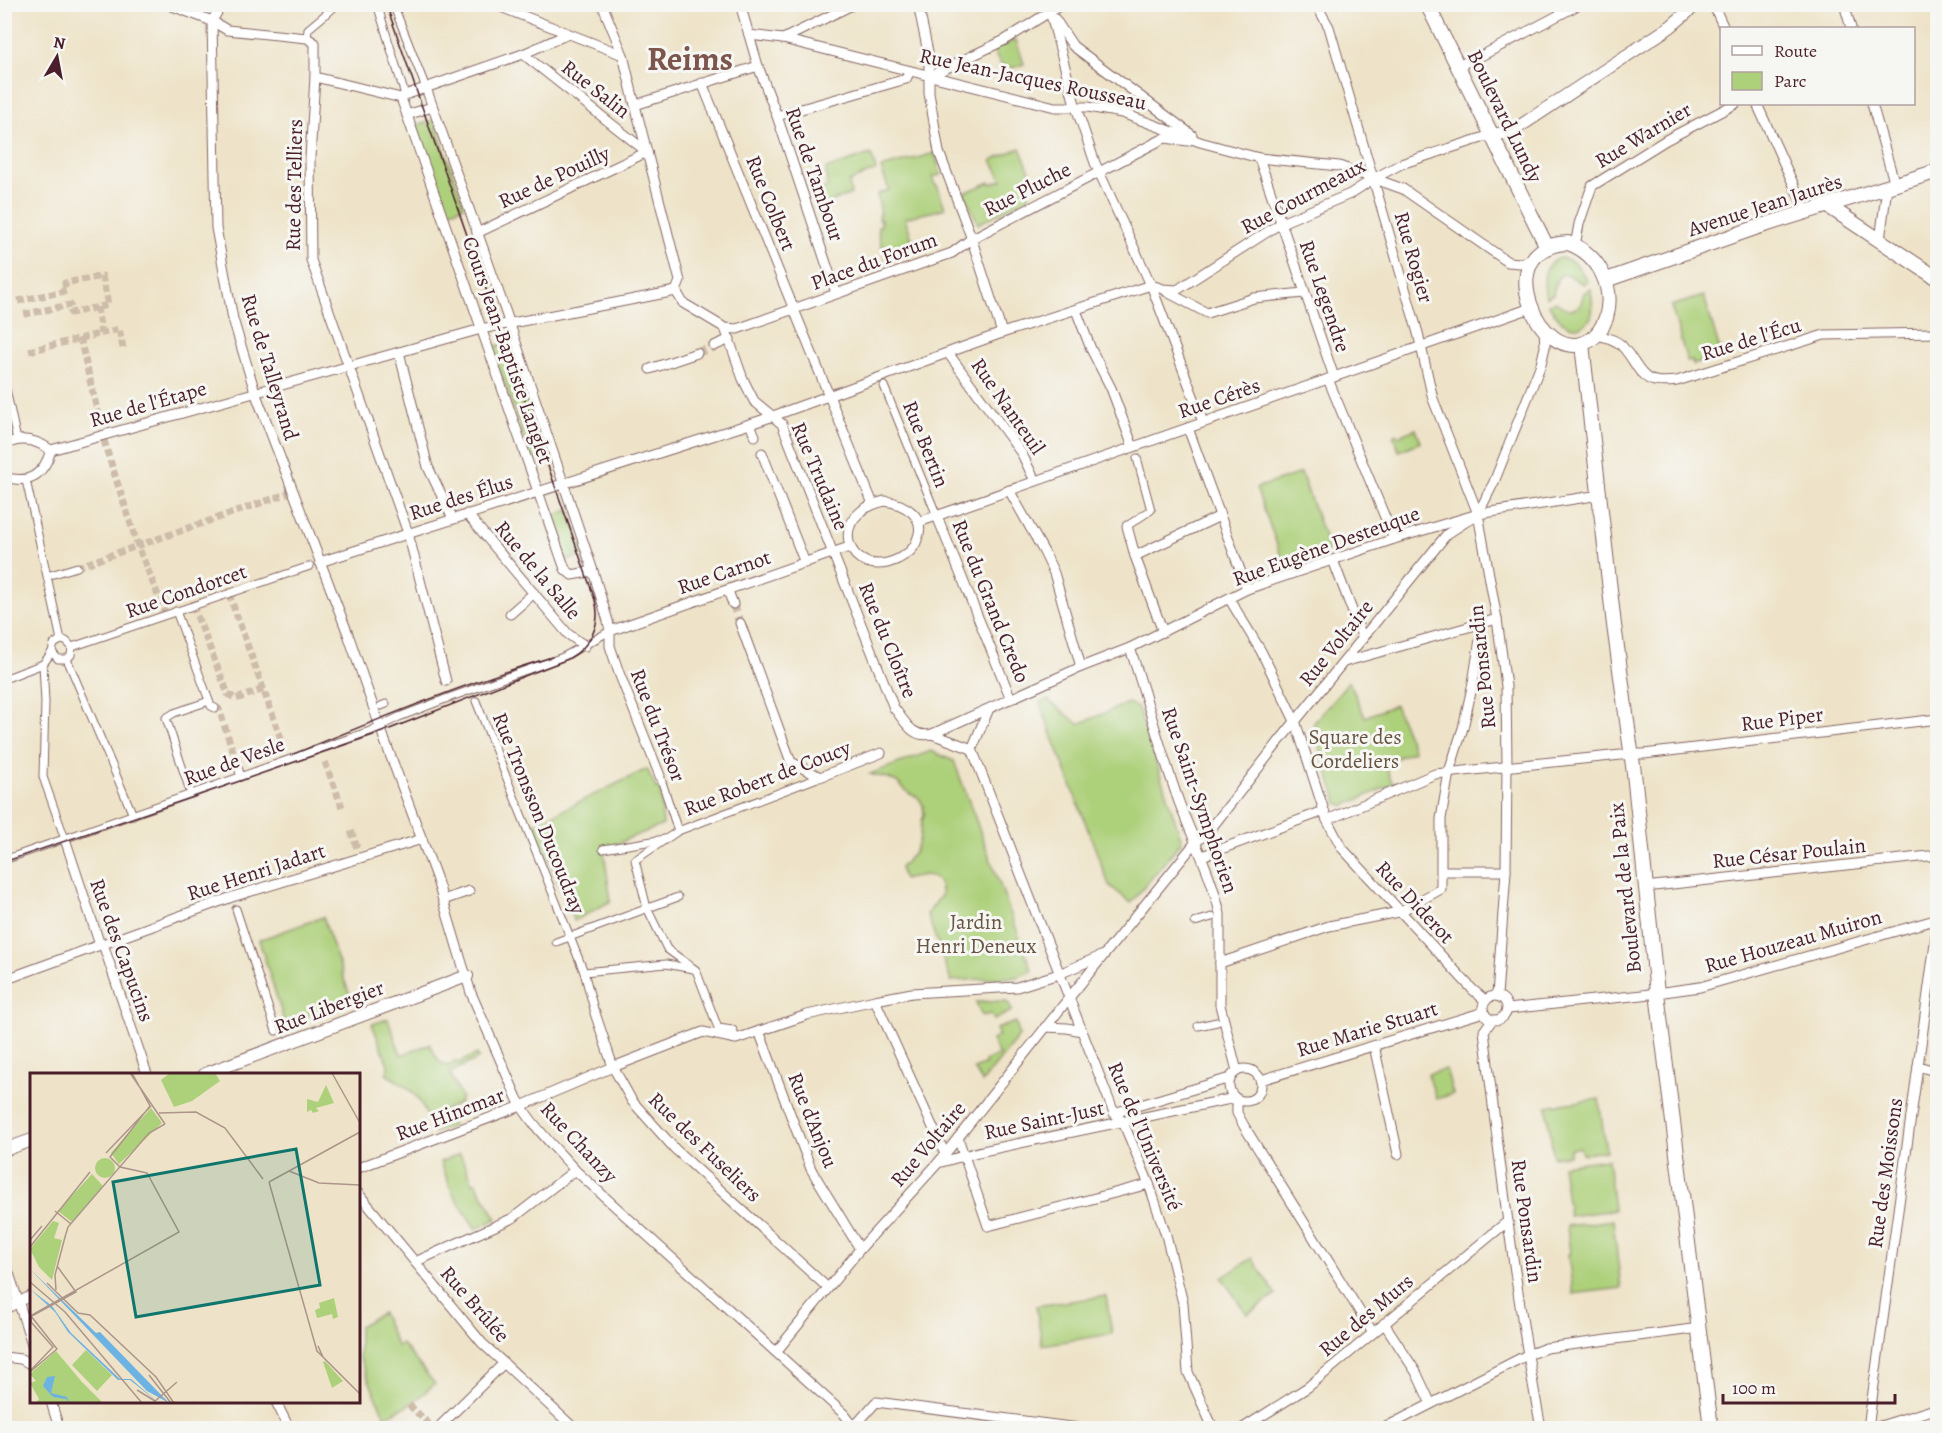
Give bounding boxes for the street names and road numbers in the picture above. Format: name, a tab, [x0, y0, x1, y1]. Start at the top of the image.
street label: Rue Jean-Jacques Rousseau	[917, 41, 1150, 117]
street label: Boulevard Lundy	[1461, 45, 1550, 188]
street label: Rue Salin	[556, 53, 636, 125]
street label: Rue Warnier	[1590, 95, 1696, 175]
street label: Rue de Tambour	[779, 103, 851, 245]
street label: Rue des Telliers	[279, 119, 309, 251]
street label: Rue de Pouilly	[494, 139, 615, 215]
street label: Rue Colbert	[739, 151, 803, 255]
street label: Rue Courmeaux	[1236, 151, 1370, 241]
street label: Rue Pluche	[978, 155, 1076, 223]
street label: Avenue Jean Jaurès	[1683, 167, 1846, 243]
street label: Rue Rogier	[1388, 208, 1440, 306]
street label: Place du Forum	[807, 225, 941, 297]
street label: Cours Jean-Baptiste Langlet	[456, 233, 560, 467]
street label: Rue Legendre	[1293, 236, 1357, 356]
street label: Rue de Talleyrand	[234, 290, 306, 444]
street label: Rue de l'Écu	[1698, 310, 1805, 367]
street label: Rue Nanteuil	[964, 352, 1052, 460]
street label: Rue Cérès	[1174, 371, 1264, 425]
street label: Rue de l'Étape	[86, 374, 210, 434]
street label: Rue Bertin	[896, 396, 956, 492]
street label: Rue Trudaine	[785, 417, 855, 535]
street label: Rue des Élus	[405, 467, 517, 527]
street label: Rue Eugène Desteuque	[1228, 499, 1424, 593]
street label: Rue de la Salle	[488, 515, 588, 625]
street label: Rue du Grand Credo	[945, 515, 1037, 687]
street label: Rue Carnot	[674, 543, 774, 601]
street label: Rue Condorcet	[122, 557, 250, 625]
street label: Rue du Cloître	[852, 578, 924, 702]
street label: Rue Voltaire	[1292, 594, 1380, 692]
street label: Rue Ponsardin	[1462, 604, 1502, 730]
street label: Rue du Trésor	[624, 664, 692, 786]
street label: Rue Piper	[1739, 700, 1825, 738]
street label: Rue Saint-Symphorien	[1155, 703, 1245, 897]
street label: Rue Tronsson Ducoudray	[486, 708, 593, 919]
street label: Rue de Vesle	[180, 730, 288, 792]
street label: Rue Robert de Coucy	[680, 733, 855, 823]
street label: Boulevard de la Paix	[1602, 801, 1648, 975]
street label: Rue César Poulain	[1711, 831, 1867, 875]
street label: Rue Henri Jadart	[183, 836, 329, 908]
street label: Rue Diderot	[1369, 855, 1461, 950]
street label: Rue des Capucins	[83, 874, 161, 1026]
street label: Rue Houzeau Muiron	[1701, 902, 1885, 980]
street label: Rue Libergier	[270, 973, 388, 1041]
street label: Rue Marie Stuart	[1293, 994, 1441, 1064]
street label: Rue de l'Université	[1101, 1057, 1189, 1215]
street label: Rue d'Anjou	[781, 1068, 845, 1172]
street label: Rue Hincmar	[392, 1080, 508, 1148]
street label: Rue des Fuseliers	[642, 1086, 768, 1208]
street label: Rue Saint-Just	[981, 1094, 1107, 1146]
street label: Rue Chanzy	[534, 1095, 624, 1189]
street label: Rue Voltaire	[884, 1095, 972, 1193]
street label: Rue des Moissons	[1861, 1096, 1909, 1250]
street label: Rue Ponsardin	[1504, 1157, 1550, 1285]
street label: Rue Brûlée	[434, 1260, 516, 1348]
street label: Rue des Murs	[1313, 1267, 1419, 1363]

